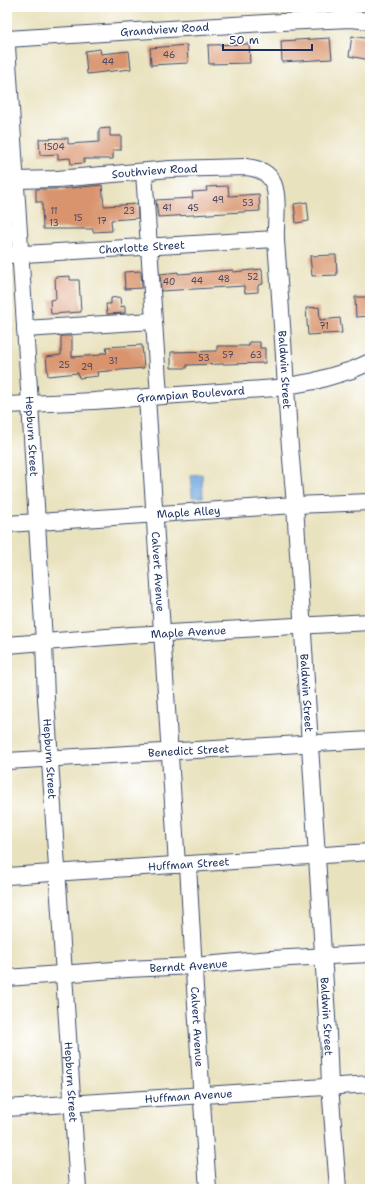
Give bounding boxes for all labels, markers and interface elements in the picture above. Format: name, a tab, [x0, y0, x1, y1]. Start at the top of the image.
street label: Grandview Road	[120, 19, 210, 39]
scale bar	[223, 26, 312, 52]
text: 50 m	[229, 32, 259, 48]
house number: 46	[163, 49, 175, 61]
house number: 44	[102, 56, 114, 68]
house number: 1504	[43, 141, 65, 153]
street label: Southview Road	[111, 161, 198, 182]
house number: 49	[212, 194, 224, 206]
house number: 53	[242, 197, 254, 209]
house number: 41	[162, 202, 172, 214]
house number: 45	[187, 202, 199, 214]
house number: 11	[50, 205, 58, 217]
house number: 23	[123, 205, 135, 217]
house number: 15	[73, 212, 83, 224]
house number: 17	[97, 215, 107, 227]
house number: 13	[49, 217, 59, 229]
street label: Charlotte Street	[98, 237, 185, 257]
house number: 52	[247, 271, 259, 283]
house number: 48	[218, 273, 230, 285]
house number: 44	[191, 275, 203, 287]
house number: 40	[163, 276, 175, 288]
house number: 71	[319, 320, 329, 332]
street label: Baldwin Street	[275, 330, 295, 410]
house number: 57	[222, 349, 234, 361]
house number: 63	[250, 349, 262, 361]
house number: 53	[198, 352, 210, 364]
house number: 31	[108, 355, 118, 367]
house number: 25	[58, 359, 70, 371]
house number: 29	[81, 361, 93, 373]
street label: Grampian Boulevard	[136, 383, 245, 405]
street label: Hepburn Street	[22, 395, 42, 477]
street label: Maple Alley	[156, 502, 221, 522]
street label: Calvert Avenue	[148, 531, 168, 612]
street label: Maple Avenue	[150, 622, 227, 641]
street label: Baldwin Street	[297, 653, 317, 733]
street label: Hepburn Street	[40, 718, 60, 800]
street label: Benedict Street	[148, 741, 230, 760]
street label: Huffman Street	[147, 854, 230, 874]
street label: Berndt Avenue	[149, 955, 228, 975]
street label: Baldwin Street	[317, 977, 336, 1056]
street label: Calvert Avenue	[187, 986, 207, 1067]
street label: Hepburn Street	[61, 1041, 81, 1123]
street label: Huffman Avenue	[144, 1086, 233, 1106]

